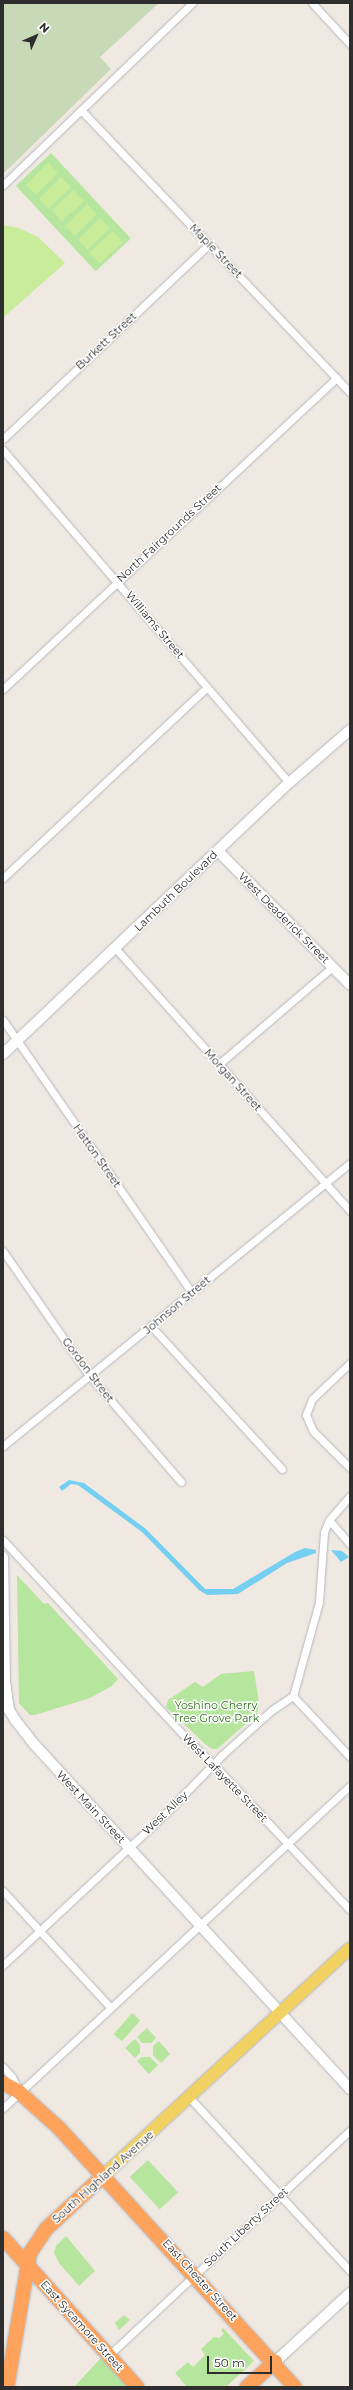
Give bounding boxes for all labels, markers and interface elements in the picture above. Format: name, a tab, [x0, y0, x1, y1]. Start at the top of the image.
north arrow	[16, 16, 56, 56]
text: N	[36, 19, 53, 36]
street label: Maple Street	[187, 221, 245, 281]
street label: Burkett Street	[73, 310, 139, 372]
street label: North Fairgrounds Street	[114, 481, 224, 585]
street label: Williams Street	[123, 589, 187, 661]
street label: Lambuth Boulevard	[132, 848, 220, 934]
street label: West Deaderick Street	[236, 870, 332, 966]
street label: Morgan Street	[202, 1046, 264, 1114]
street label: Hatton Street	[70, 1122, 124, 1190]
street label: Johnson Street	[141, 1273, 213, 1337]
street label: Gordon Street	[59, 1335, 117, 1405]
park label: Yoshino Cherry Tree Grove Park	[173, 1699, 259, 1725]
street label: West Lafayette Street	[179, 1731, 271, 1825]
street label: West Main Street	[54, 1768, 128, 1846]
street label: West Alley	[140, 1788, 190, 1838]
street label: South Highland Avenue	[50, 2128, 156, 2226]
street label: South Liberty Street	[201, 2185, 291, 2269]
street label: East Chester Street	[160, 2237, 240, 2323]
street label: East Sycamore Street	[38, 2278, 126, 2374]
scale bar	[209, 2348, 274, 2374]
text: 50 m	[214, 2355, 245, 2370]

